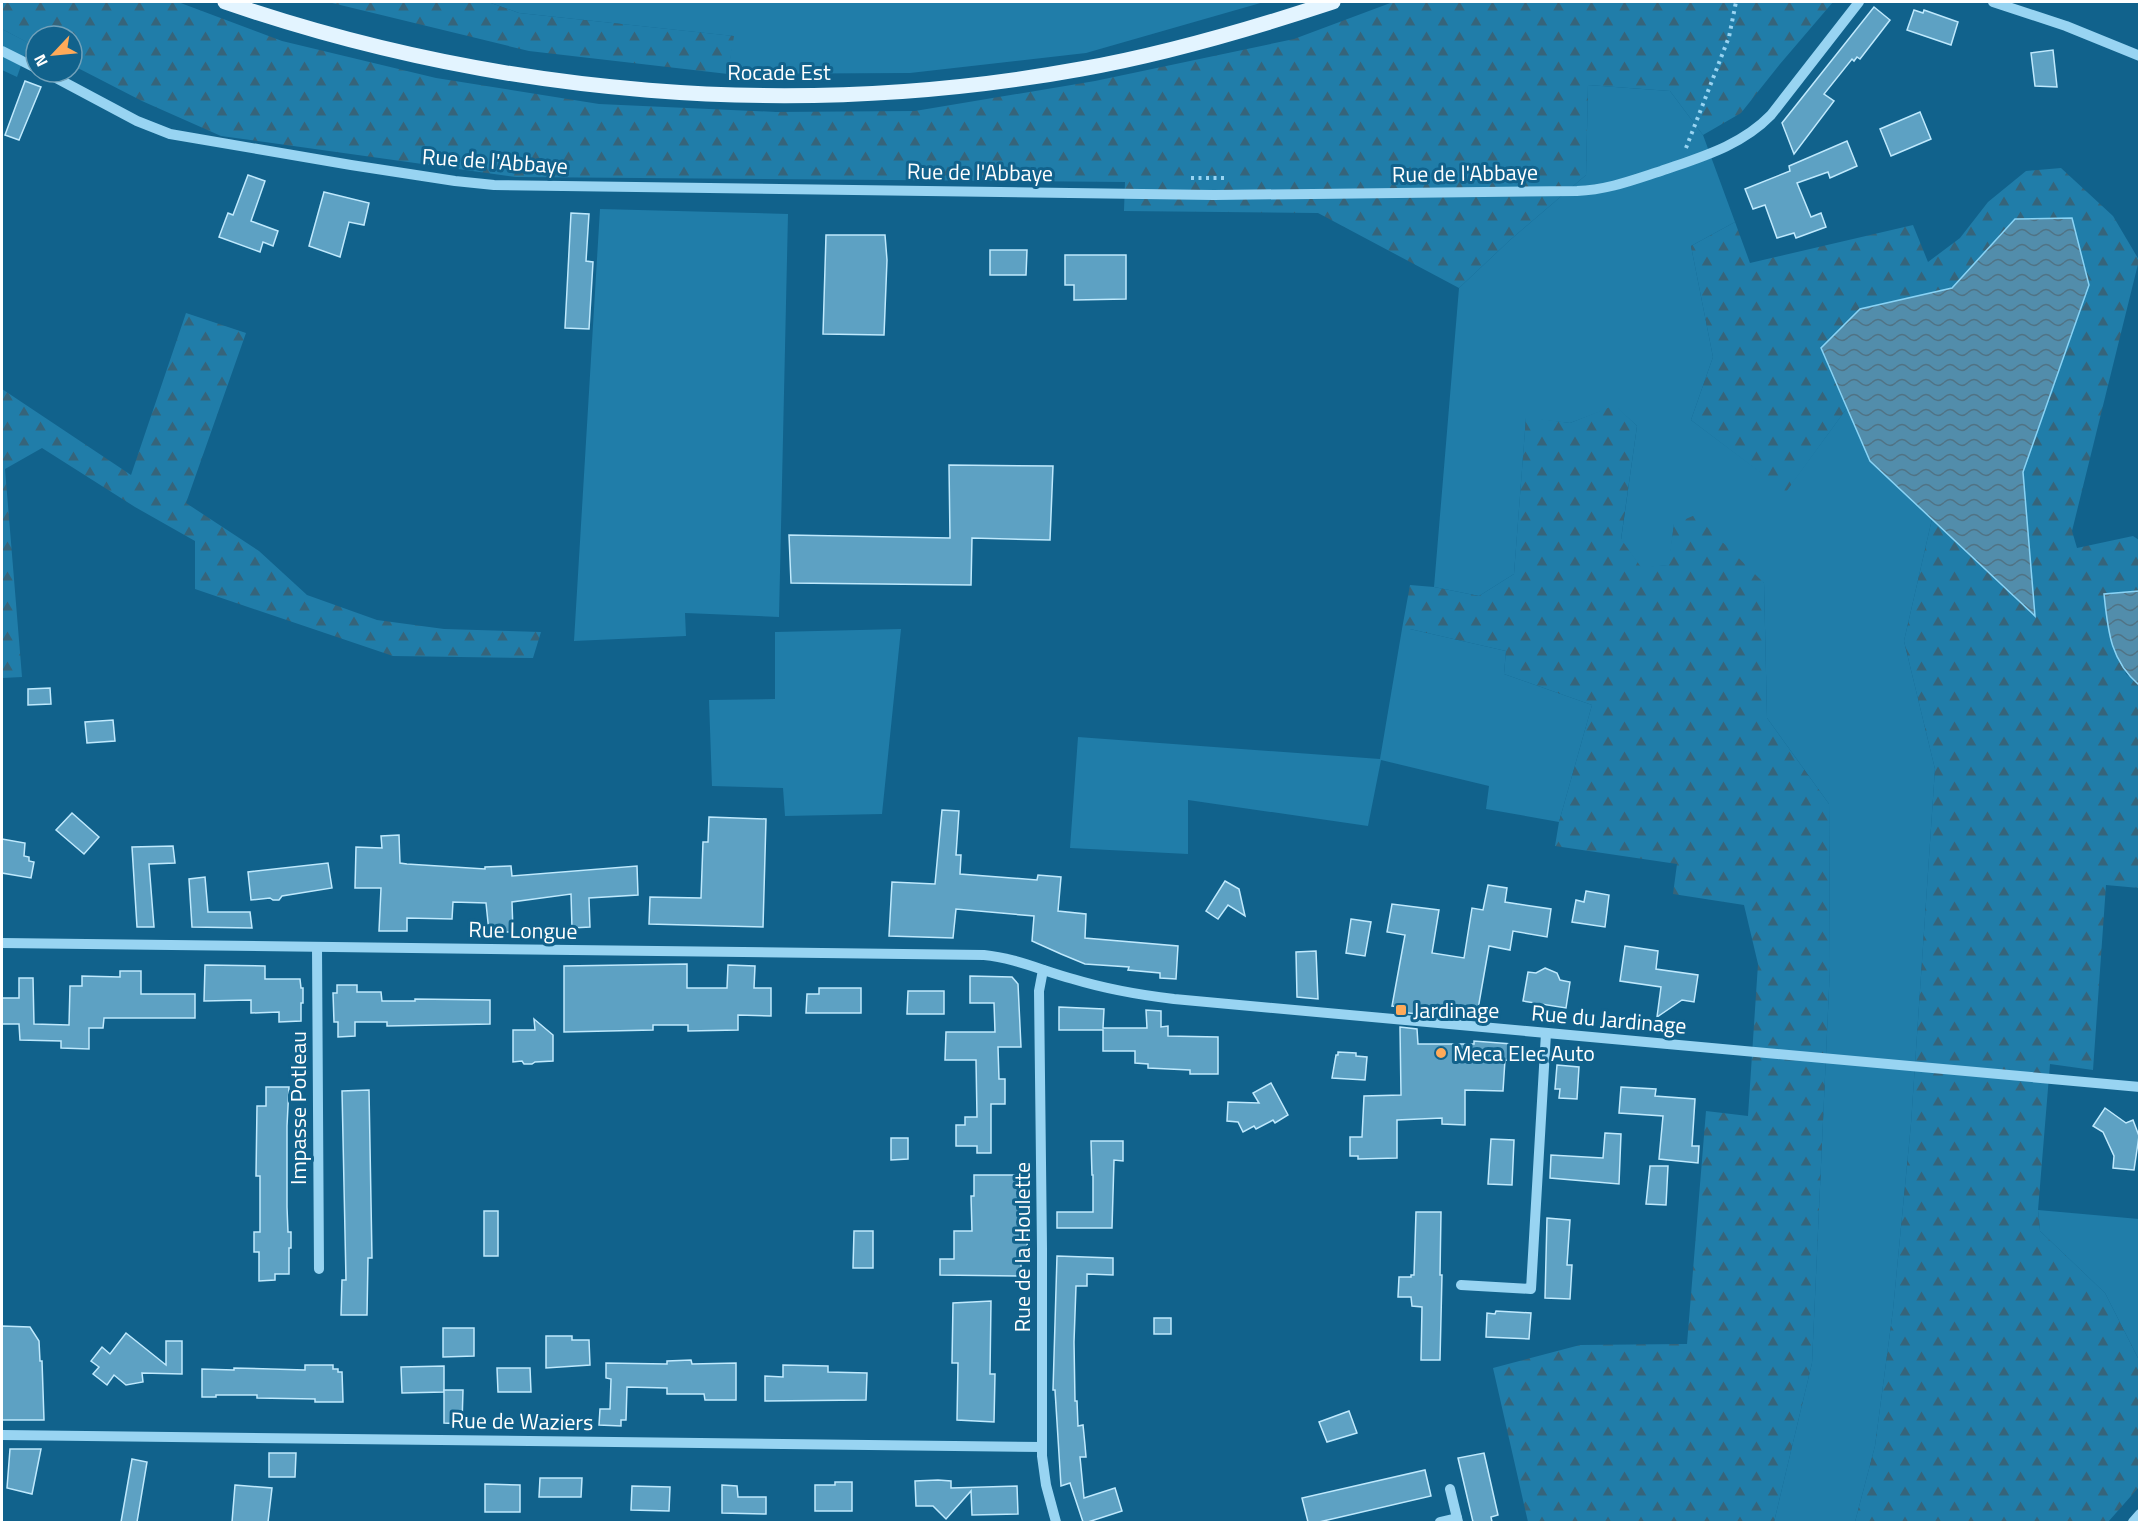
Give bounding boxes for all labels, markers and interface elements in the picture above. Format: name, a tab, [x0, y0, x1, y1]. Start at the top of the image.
north arrow	[24, 24, 84, 84]
text: N	[27, 50, 54, 71]
street label: Rocade Est	[727, 55, 831, 89]
street label: Rue de l'Abbaye	[421, 139, 569, 183]
street label: Rue de l'Abbaye	[907, 154, 1053, 190]
street label: Rue de l'Abbaye	[1392, 155, 1538, 191]
street label: Rue Longue	[468, 912, 578, 948]
place label: Jardinage	[1413, 993, 1499, 1027]
street label: Rue du Jardinage	[1530, 995, 1688, 1043]
marker: Jardinage	[1394, 1003, 1408, 1017]
street label: Impasse Potleau	[281, 1031, 315, 1185]
place label: Meca Elec Auto	[1453, 1036, 1595, 1070]
marker: Meca Elec Auto	[1434, 1046, 1448, 1060]
street label: Rue de la Houlette	[1005, 1162, 1039, 1332]
street label: Rue de Waziers	[450, 1403, 594, 1439]

